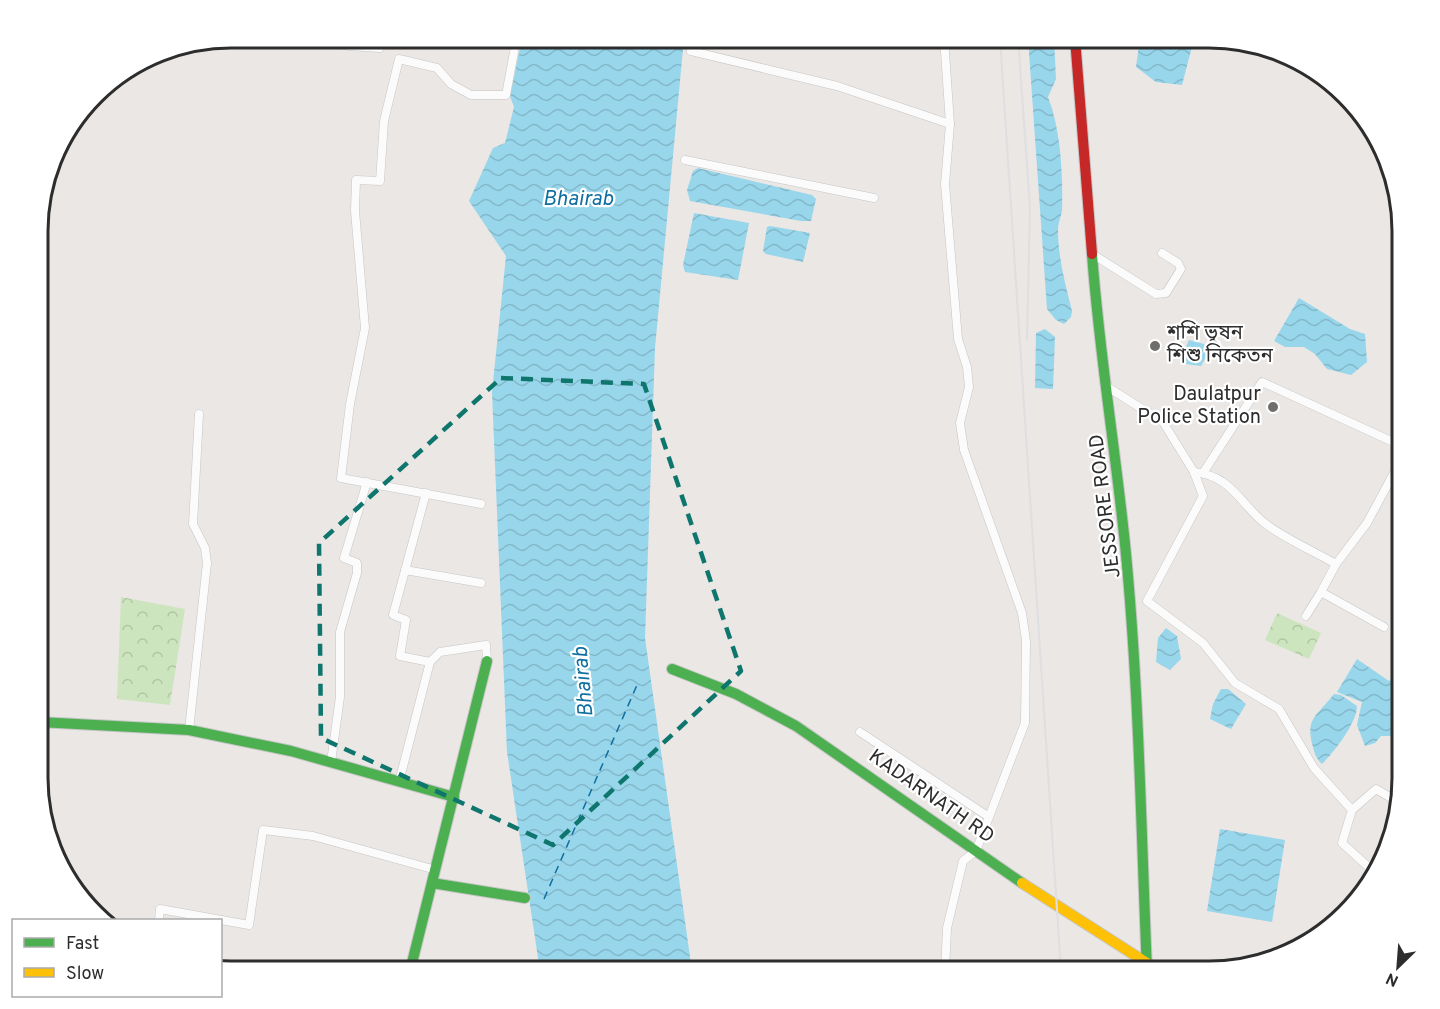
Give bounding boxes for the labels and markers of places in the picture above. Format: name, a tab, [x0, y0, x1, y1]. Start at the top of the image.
place label: শশি ভূষন শিশু নিকেতন	[1166, 320, 1274, 370]
marker: শশি ভূষন শিশু নিকেতন	[1148, 339, 1162, 353]
place label: Daulatpur Police Station	[1137, 382, 1261, 431]
marker: Daulatpur Police Station	[1266, 400, 1280, 414]

